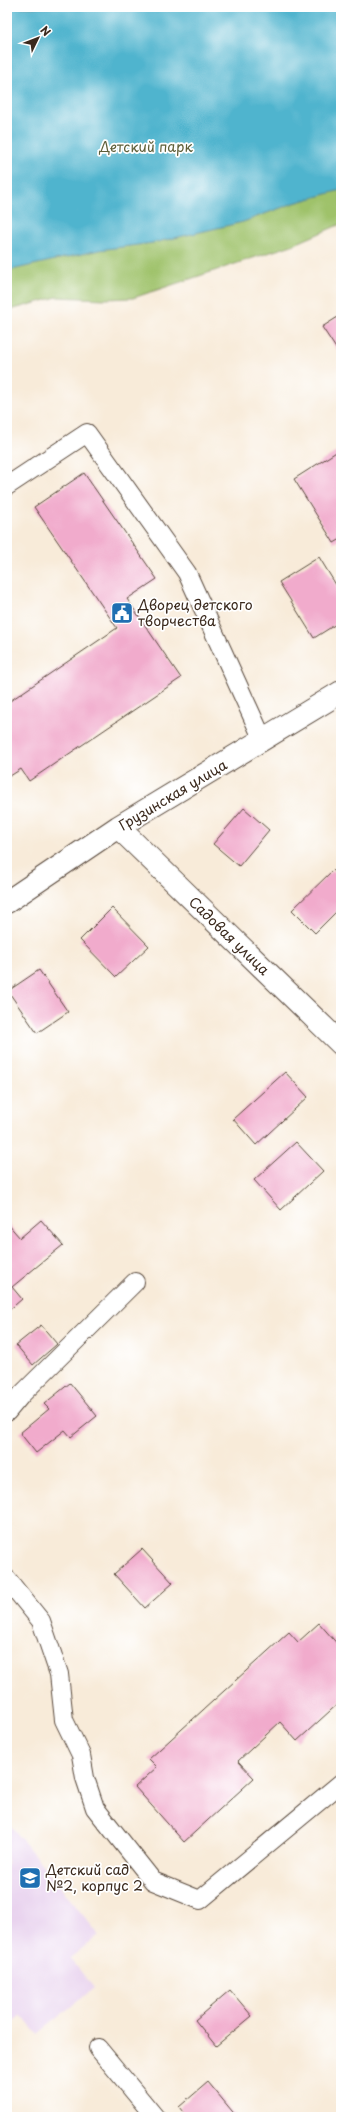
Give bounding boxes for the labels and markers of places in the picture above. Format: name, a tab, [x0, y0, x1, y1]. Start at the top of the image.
place label: Дворец детского творчества	[137, 594, 253, 631]
public building icon: Дворец детского творчества	[109, 600, 135, 626]
place label: Детский сад №2, корпус 2	[45, 1859, 143, 1896]
school or university icon: Детский сад №2, корпус 2	[17, 1865, 43, 1891]

